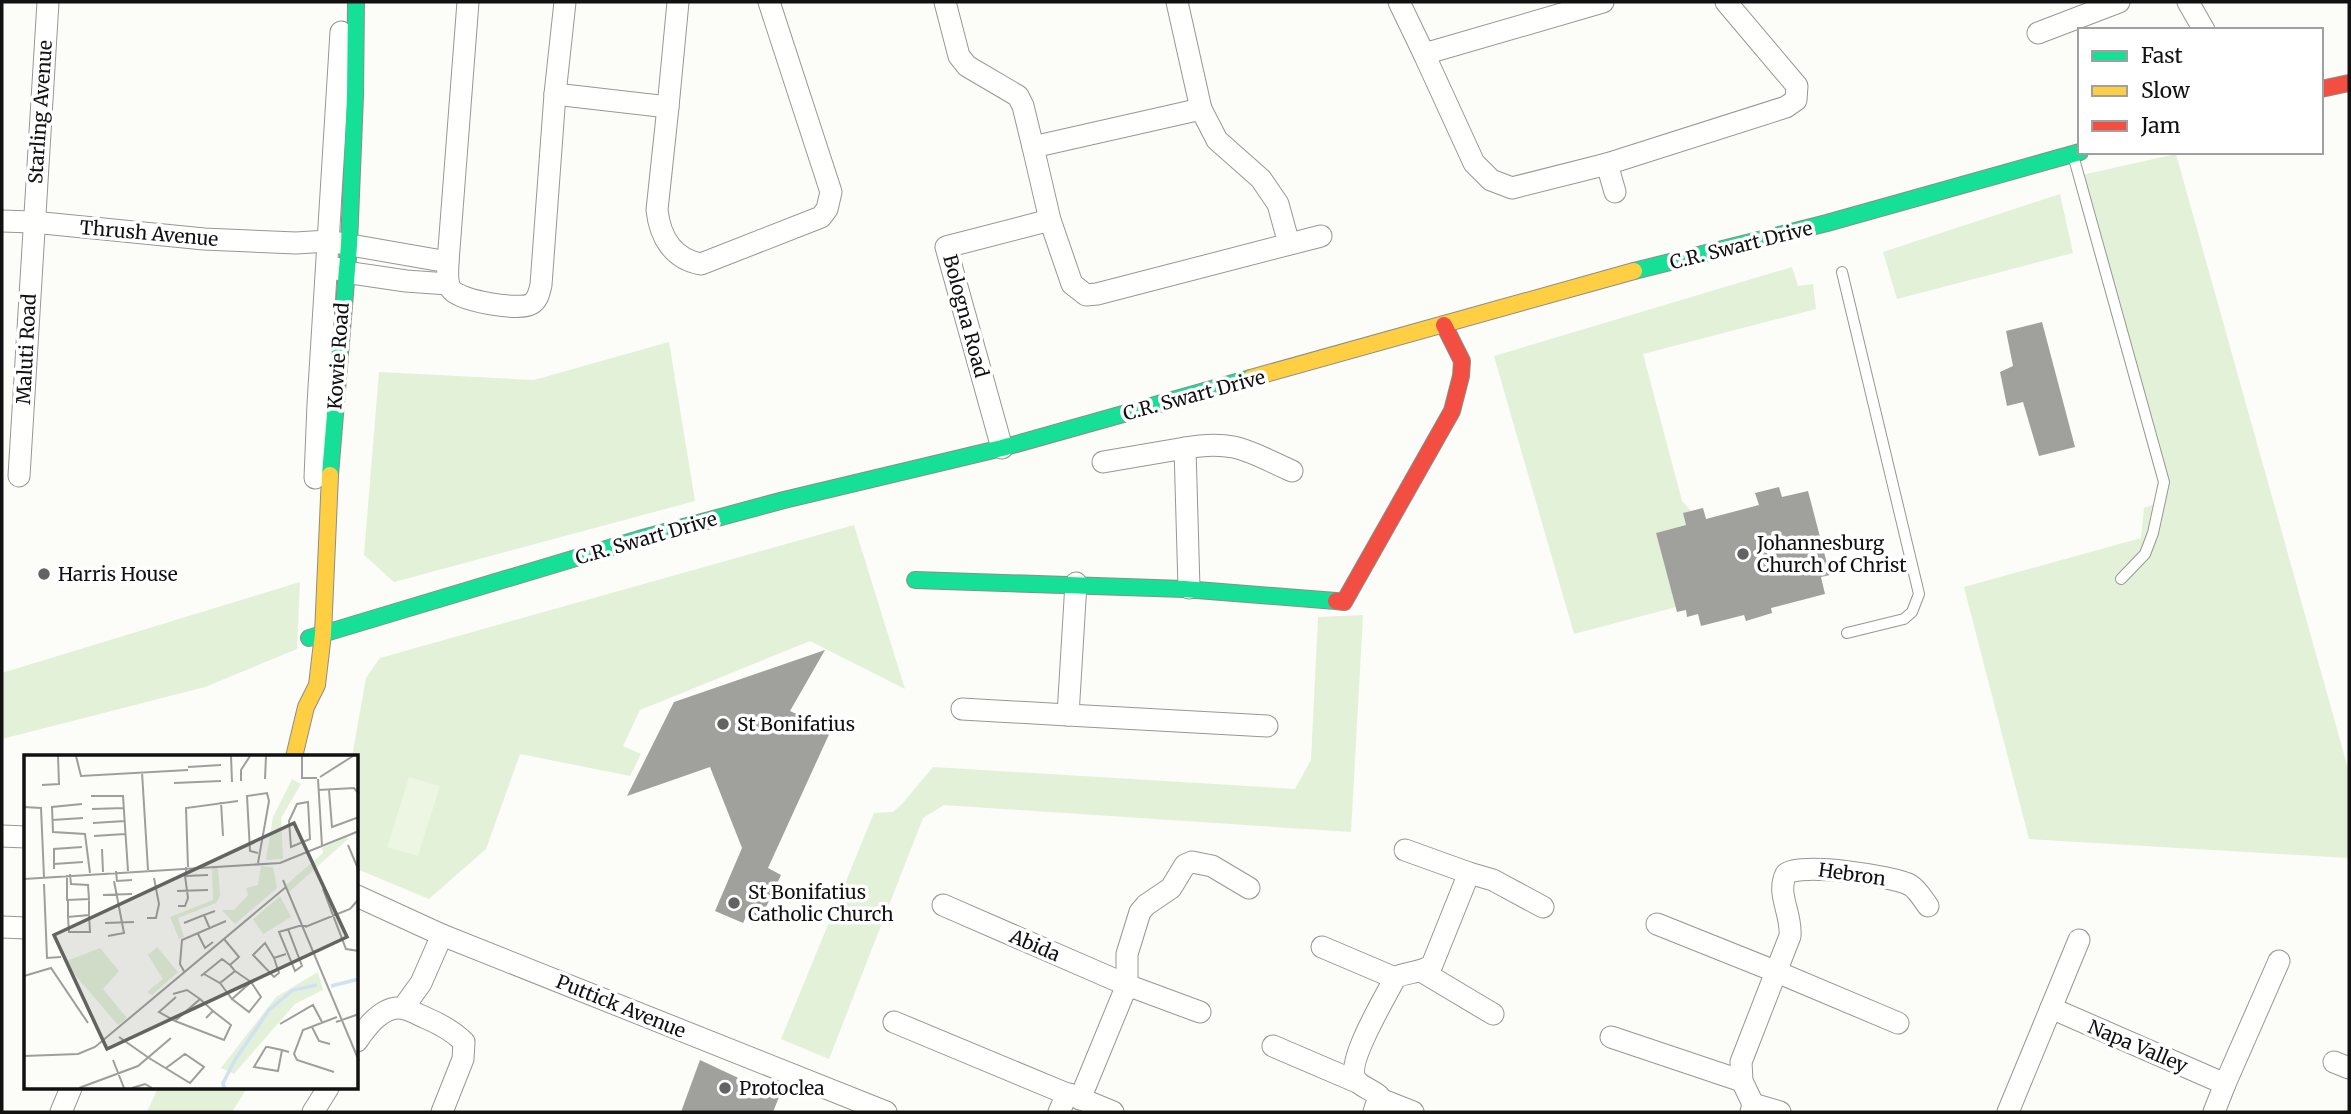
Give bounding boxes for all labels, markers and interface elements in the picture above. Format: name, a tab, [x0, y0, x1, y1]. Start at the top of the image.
legend	[2078, 28, 2323, 154]
street label: Starling Avenue	[23, 39, 57, 185]
text: Fast	[2141, 42, 2183, 69]
text: Slow	[2141, 77, 2190, 104]
text: Jam	[2140, 112, 2180, 139]
street label: Thrush Avenue	[79, 215, 219, 251]
street label: C.R. Swart Drive	[1667, 216, 1815, 274]
street label: Bologna Road	[938, 252, 994, 380]
street label: Maluti Road	[11, 293, 41, 405]
street label: Kowie Road	[322, 302, 354, 410]
street label: C.R. Swart Drive	[1120, 364, 1268, 426]
street label: C.R. Swart Drive	[572, 506, 720, 570]
place label: Johannesburg Church of Christ	[1756, 531, 1907, 577]
marker: Johannesburg Church of Christ	[1735, 546, 1751, 562]
place label: Harris House	[58, 562, 178, 586]
marker: Harris House	[36, 566, 52, 582]
place label: St Bonifatius	[737, 712, 855, 736]
marker: St Bonifatius	[715, 716, 731, 732]
inset map	[24, 755, 359, 1090]
street label: Hebron	[1817, 857, 1888, 891]
place label: St Bonifatius Catholic Church	[748, 880, 894, 926]
marker: St Bonifatius Catholic Church	[726, 895, 742, 911]
street label: Abida	[1005, 923, 1064, 966]
street label: Puttick Avenue	[553, 969, 689, 1043]
street label: Napa Valley	[2085, 1014, 2191, 1078]
place label: Protoclea	[739, 1076, 824, 1100]
marker: Protoclea	[717, 1080, 733, 1096]

